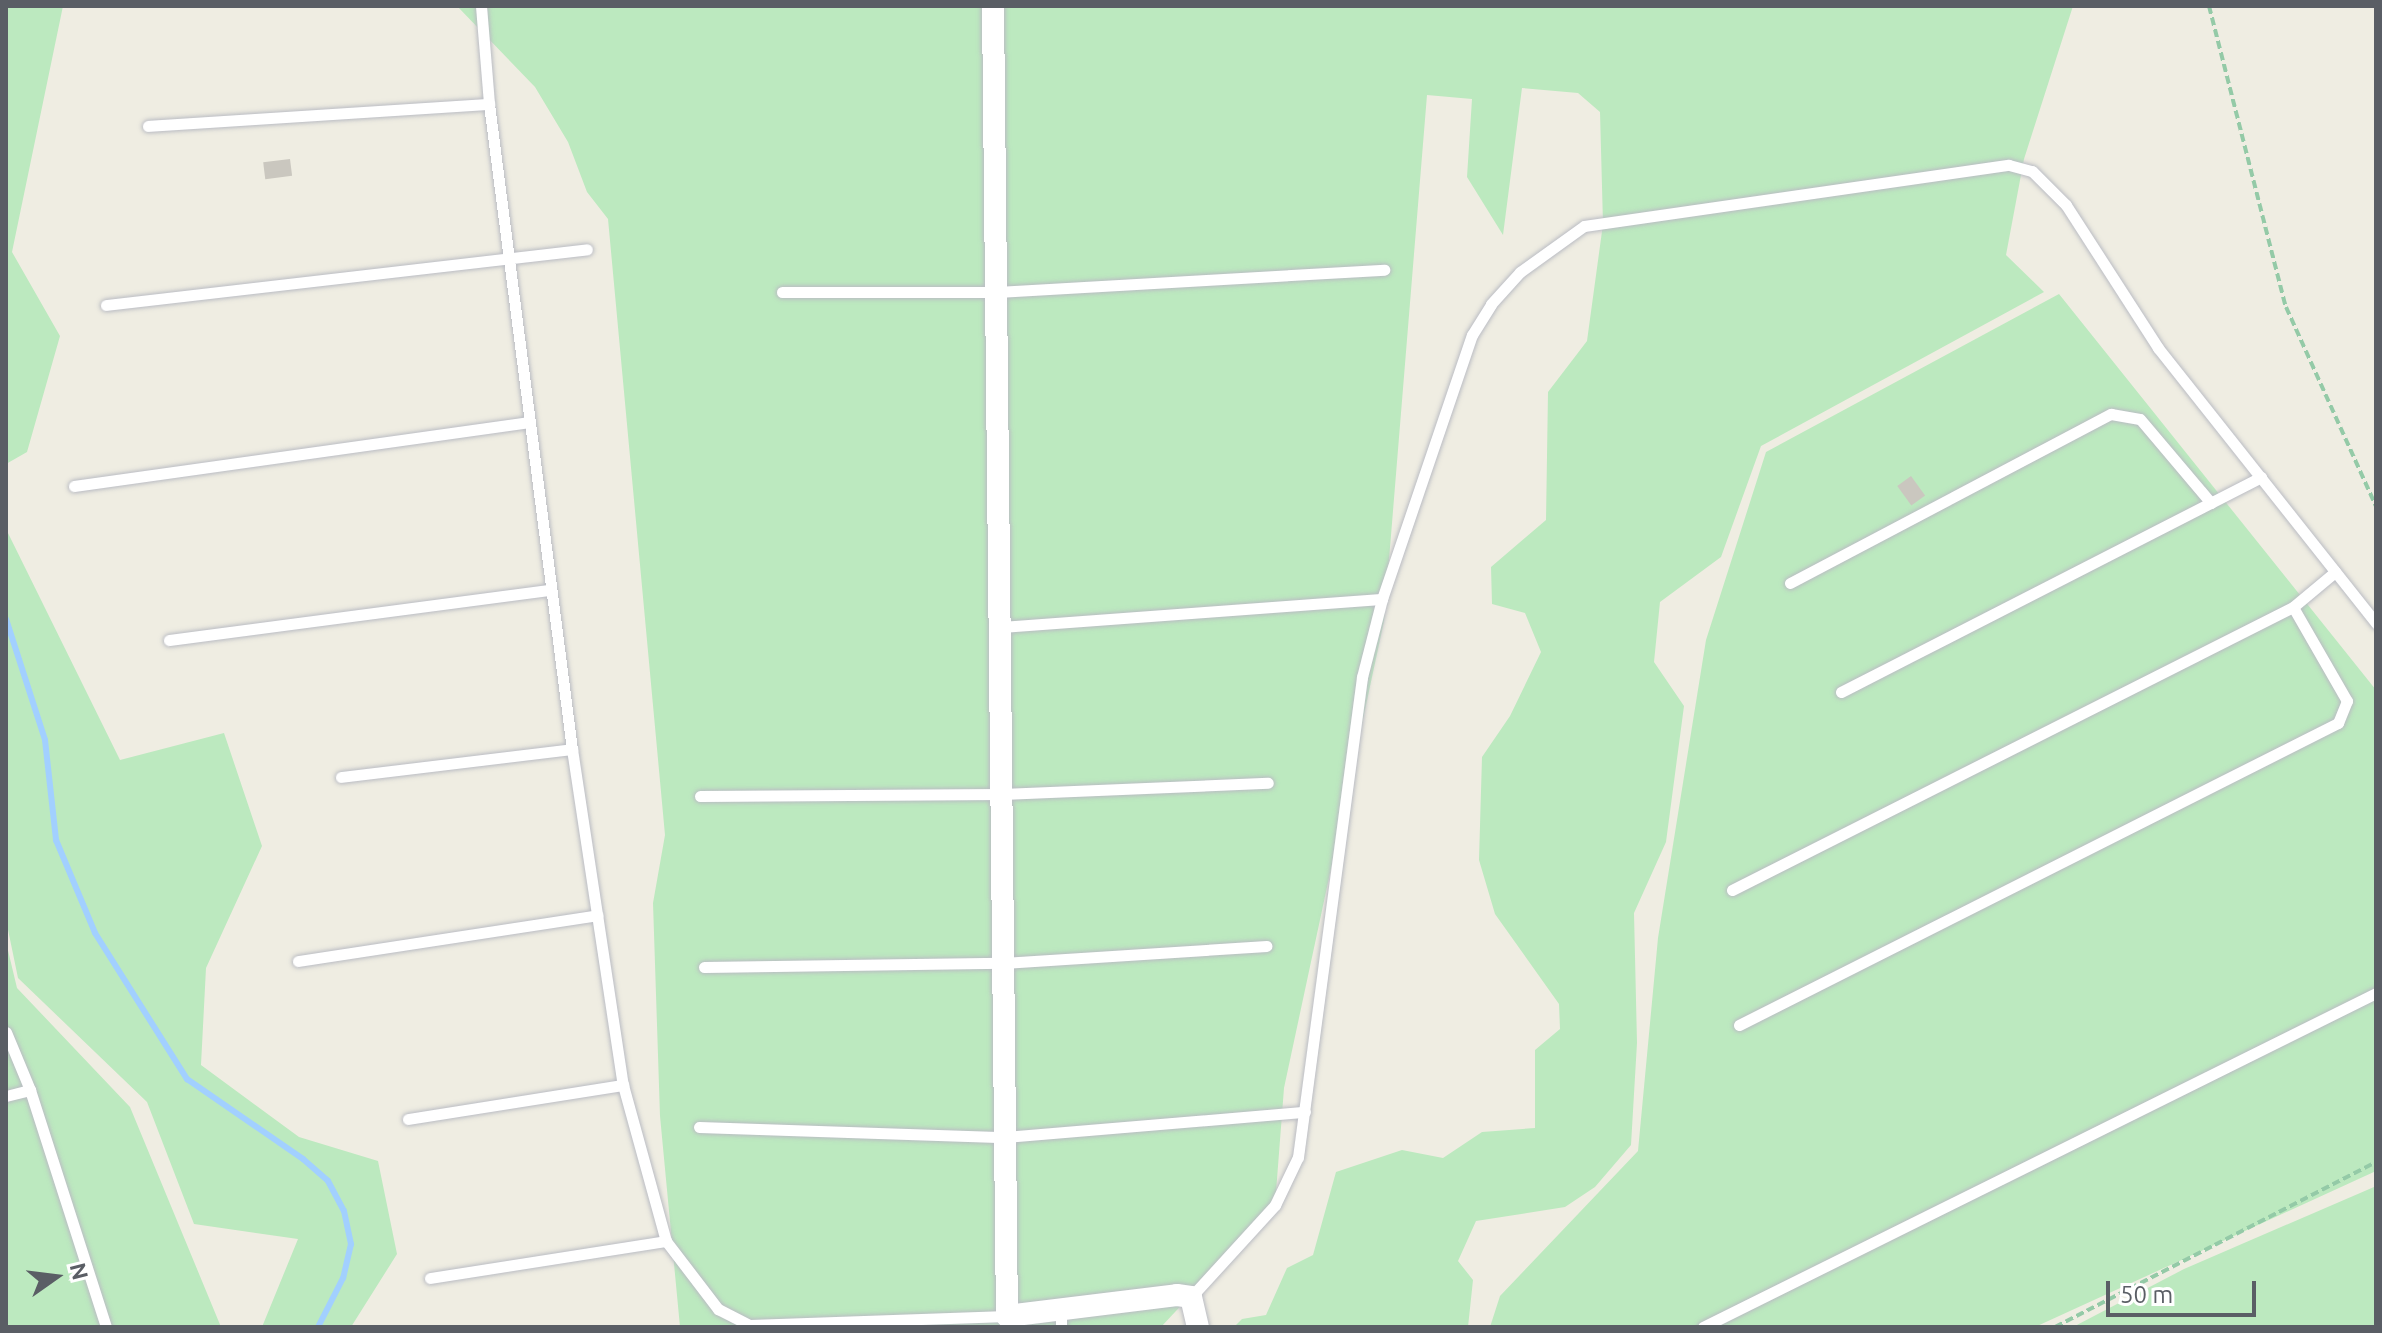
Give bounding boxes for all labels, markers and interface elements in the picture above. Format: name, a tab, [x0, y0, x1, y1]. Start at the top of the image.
north arrow	[16, 1237, 96, 1317]
text: N	[66, 1260, 94, 1282]
scale bar	[2110, 1265, 2260, 1315]
text: 50 m	[2120, 1281, 2173, 1308]

